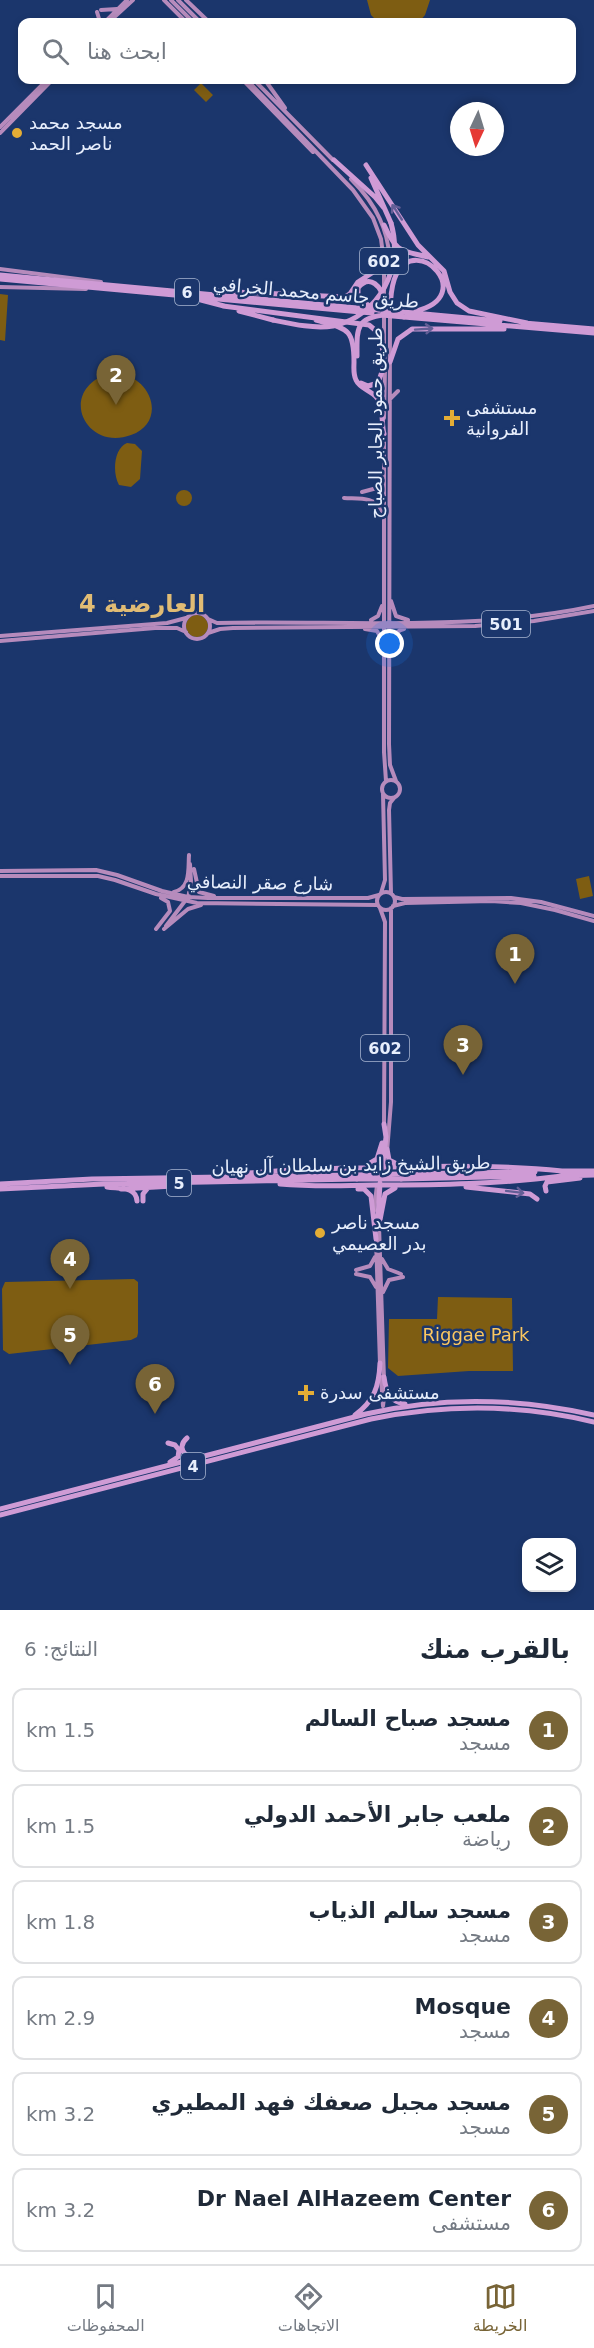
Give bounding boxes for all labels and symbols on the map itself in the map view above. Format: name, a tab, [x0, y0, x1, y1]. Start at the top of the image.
north arrow	[450, 102, 504, 156]
place label: مسجد محمد ناصر الحمد	[29, 112, 123, 155]
marker: مسجد محمد ناصر الحمد	[10, 126, 24, 140]
one-way arrow	[390, 204, 402, 221]
road number: 602	[360, 248, 408, 274]
street label: طريق جاسم محمد الخرافي	[212, 273, 420, 313]
road number: 6	[175, 279, 199, 305]
one-way arrow	[413, 323, 433, 334]
street label: طريق حمود الجابر الصباح	[365, 327, 387, 519]
pin: 2	[96, 356, 136, 405]
place label: مستشفى الفروانية	[466, 397, 537, 440]
marker: مستشفى الفروانية	[443, 409, 461, 427]
district label: العارضية 4	[79, 590, 205, 618]
road number: 501	[482, 611, 530, 637]
your location	[375, 629, 404, 658]
street label: شارع صقر النصافي	[187, 871, 333, 895]
pin: 1	[496, 934, 534, 984]
pin: 3	[444, 1026, 482, 1075]
road number: 602	[361, 1035, 409, 1061]
street label: طريق الشيخ زايد بن سلطان آل نهيان	[211, 1151, 491, 1178]
road number: 5	[167, 1170, 191, 1196]
one-way arrow	[504, 1187, 524, 1198]
place label: مسجد ناصر بدر العصيمي	[331, 1212, 427, 1255]
marker: مسجد ناصر بدر العصيمي	[313, 1226, 327, 1240]
pin: 4	[50, 1240, 90, 1289]
pin: 5	[50, 1316, 90, 1365]
park label: Riggae Park	[422, 1324, 530, 1345]
pin: 6	[136, 1364, 174, 1414]
place label: مستشفى سدرة	[320, 1382, 440, 1403]
marker: مستشفى سدرة	[297, 1384, 315, 1402]
road number: 4	[181, 1453, 205, 1479]

